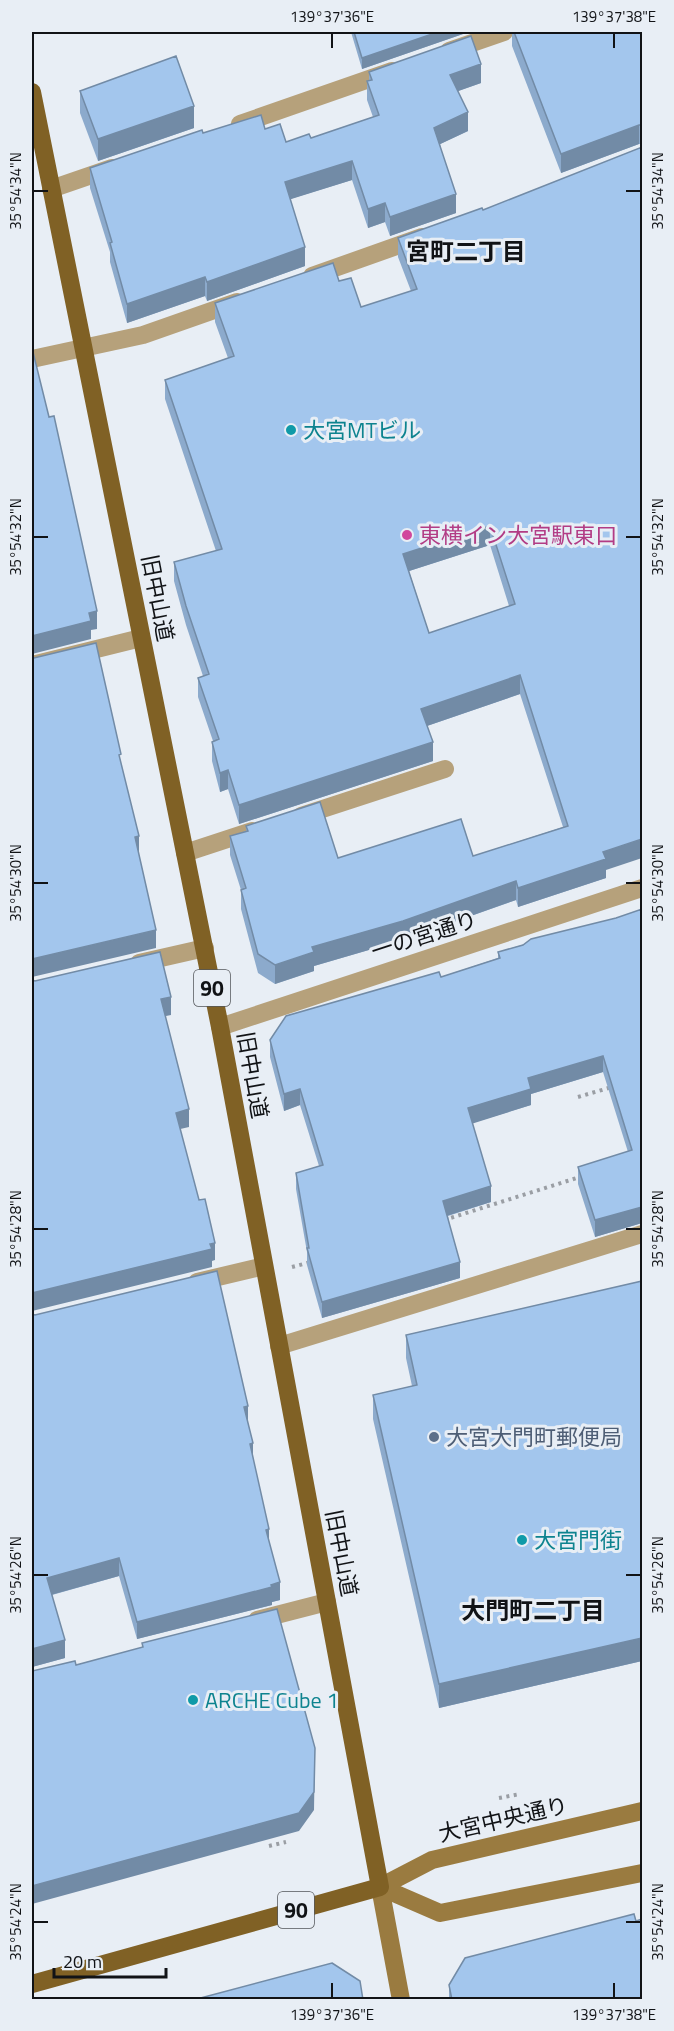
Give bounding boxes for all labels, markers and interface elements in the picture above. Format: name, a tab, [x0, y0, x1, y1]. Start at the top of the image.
text: 139°37'36"E	[290, 5, 374, 28]
text: 139°37'38"E	[572, 5, 656, 28]
text: 35°54'34"N	[4, 152, 27, 230]
text: 35°54'34"N	[646, 152, 669, 230]
district label: 宮町二丁目	[406, 233, 526, 269]
place label: 大宮MTビル	[303, 413, 421, 447]
marker: 大宮MTビル	[284, 423, 298, 437]
text: 35°54'32"N	[4, 498, 27, 576]
text: 35°54'32"N	[646, 498, 669, 576]
place label: 東横イン大宮駅東口	[419, 518, 617, 552]
marker: 東横イン大宮駅東口	[400, 528, 414, 542]
street label: 旧中山道	[133, 552, 183, 644]
text: 35°54'30"N	[4, 844, 27, 922]
text: 35°54'30"N	[646, 844, 669, 922]
street label: 一の宮通り	[366, 902, 482, 968]
road number: 90	[194, 970, 230, 1006]
street label: 旧中山道	[229, 1029, 277, 1121]
text: 35°54'28"N	[4, 1190, 27, 1268]
text: 35°54'28"N	[646, 1190, 669, 1268]
place label: 大宮大門町郵便局	[446, 1420, 622, 1454]
marker: 大宮大門町郵便局	[427, 1430, 441, 1444]
street label: 旧中山道	[317, 1507, 367, 1599]
place label: 大宮門街	[534, 1523, 622, 1557]
marker: 大宮門街	[515, 1533, 529, 1547]
text: 35°54'26"N	[4, 1536, 27, 1614]
text: 35°54'26"N	[646, 1536, 669, 1614]
district label: 大門町二丁目	[461, 1592, 605, 1628]
place label: ARCHE Cube 1	[205, 1683, 339, 1717]
marker: ARCHE Cube 1	[186, 1693, 200, 1707]
street label: 大宮中央通り	[435, 1788, 571, 1850]
text: 35°54'24"N	[4, 1883, 27, 1961]
text: 35°54'24"N	[646, 1883, 669, 1961]
road number: 90	[278, 1892, 314, 1928]
scale bar	[54, 1941, 166, 1979]
text: 20 m	[63, 1948, 102, 1975]
text: 139°37'36"E	[290, 2003, 374, 2026]
text: 139°37'38"E	[572, 2003, 656, 2026]

